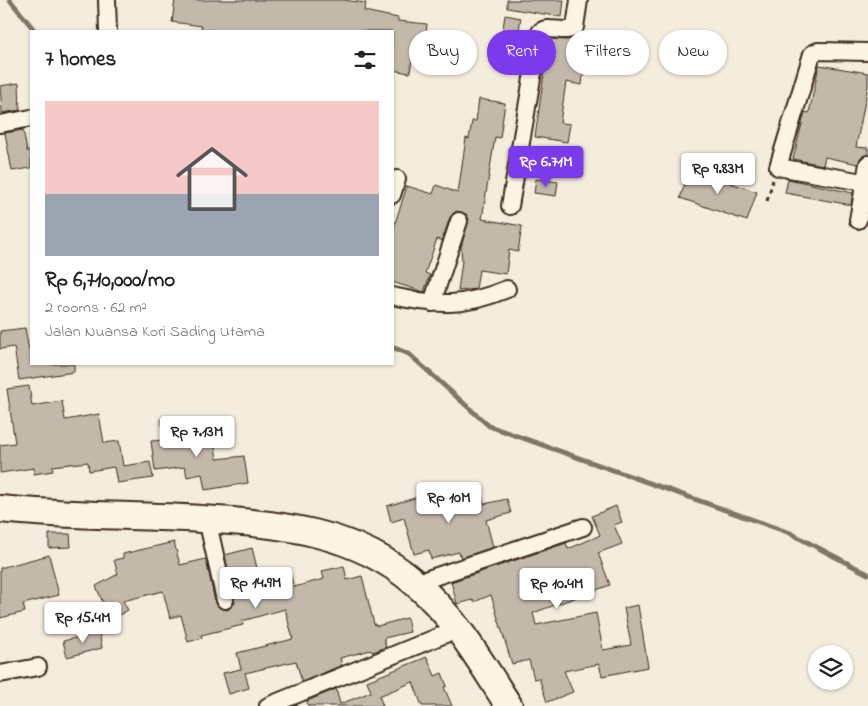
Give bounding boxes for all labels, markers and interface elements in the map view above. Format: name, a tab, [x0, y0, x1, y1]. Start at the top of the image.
chip: Buy	[409, 30, 477, 75]
chip: Rent	[487, 30, 556, 75]
chip: Filters	[566, 30, 649, 75]
chip: New	[659, 30, 727, 75]
text: 7 homes	[45, 45, 116, 75]
icon: filters	[351, 46, 379, 74]
icon: home	[167, 134, 257, 224]
pin: Rp 6.71M	[494, 146, 598, 188]
text: Rp 6.71M	[519, 150, 573, 174]
pin: Rp 9.83M	[666, 152, 770, 195]
text: Rp 9.83M	[692, 157, 744, 181]
text: Rp 6,710,000/mo	[45, 266, 175, 296]
text: 2 rooms · 62 m²	[45, 296, 147, 320]
text: Jalan Nuansa Kori Sading Utama	[45, 320, 265, 344]
pin: Rp 7.13M	[145, 416, 249, 458]
text: Rp 7.13M	[171, 420, 223, 444]
pin: Rp 10M	[408, 482, 490, 524]
text: Rp 10M	[427, 486, 471, 510]
pin: Rp 14.9M	[204, 566, 308, 609]
pin: Rp 10.4M	[505, 568, 609, 610]
text: Rp 14.9M	[230, 571, 282, 595]
text: Rp 10.4M	[530, 572, 584, 596]
pin: Rp 15.4M	[31, 602, 135, 644]
text: Rp 15.4M	[55, 606, 111, 630]
map controls	[808, 645, 853, 690]
button: layers	[808, 645, 853, 690]

